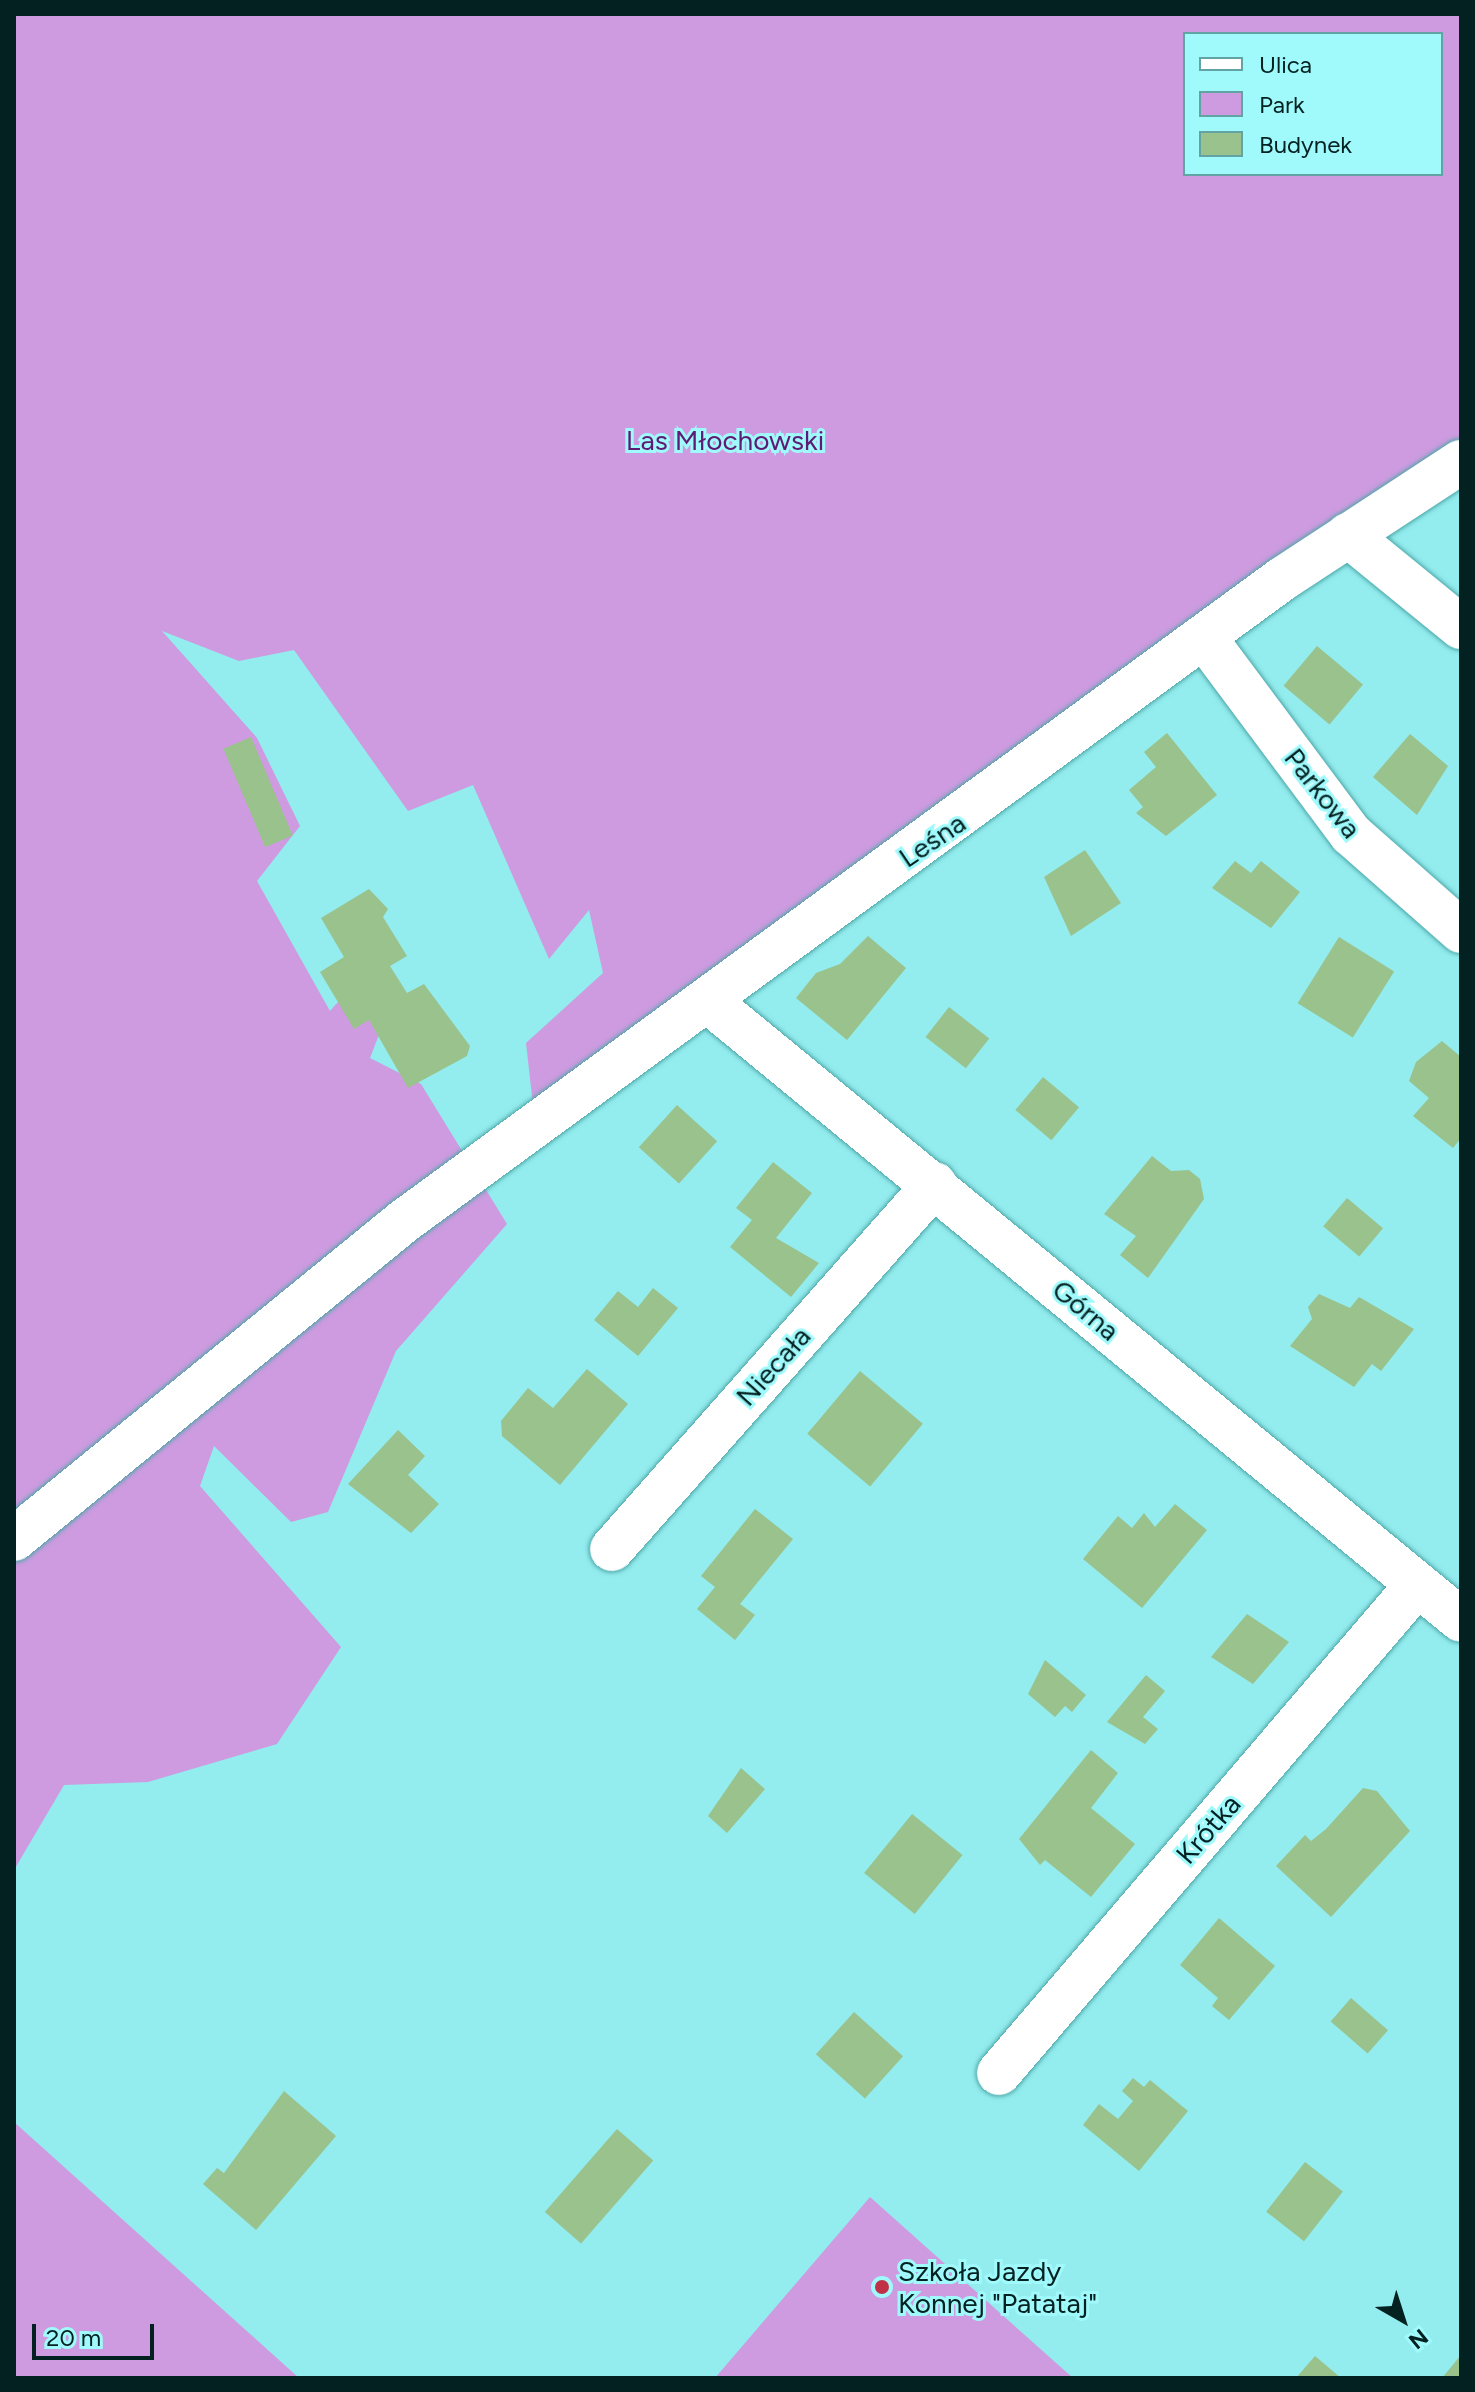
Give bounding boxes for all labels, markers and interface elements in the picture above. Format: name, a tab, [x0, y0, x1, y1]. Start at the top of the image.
legend	[1183, 32, 1443, 176]
text: Ulica	[1259, 50, 1312, 79]
text: Park	[1259, 90, 1305, 119]
text: Budynek	[1259, 130, 1352, 159]
park label: Las Młochowski	[626, 423, 824, 457]
street label: Parkowa	[1278, 741, 1368, 845]
street label: Leśna	[892, 806, 972, 874]
street label: Górna	[1046, 1272, 1126, 1348]
street label: Niecała	[729, 1319, 817, 1413]
street label: Krótka	[1169, 1787, 1247, 1871]
place label: Szkoła Jazdy Konnej "Patataj"	[898, 2254, 1097, 2320]
marker: Szkoła Jazdy Konnej "Patataj"	[873, 2278, 891, 2296]
north arrow	[1363, 2280, 1443, 2360]
scale bar	[36, 2308, 158, 2358]
text: 20 m	[46, 2323, 101, 2352]
text: N	[1403, 2323, 1434, 2355]

